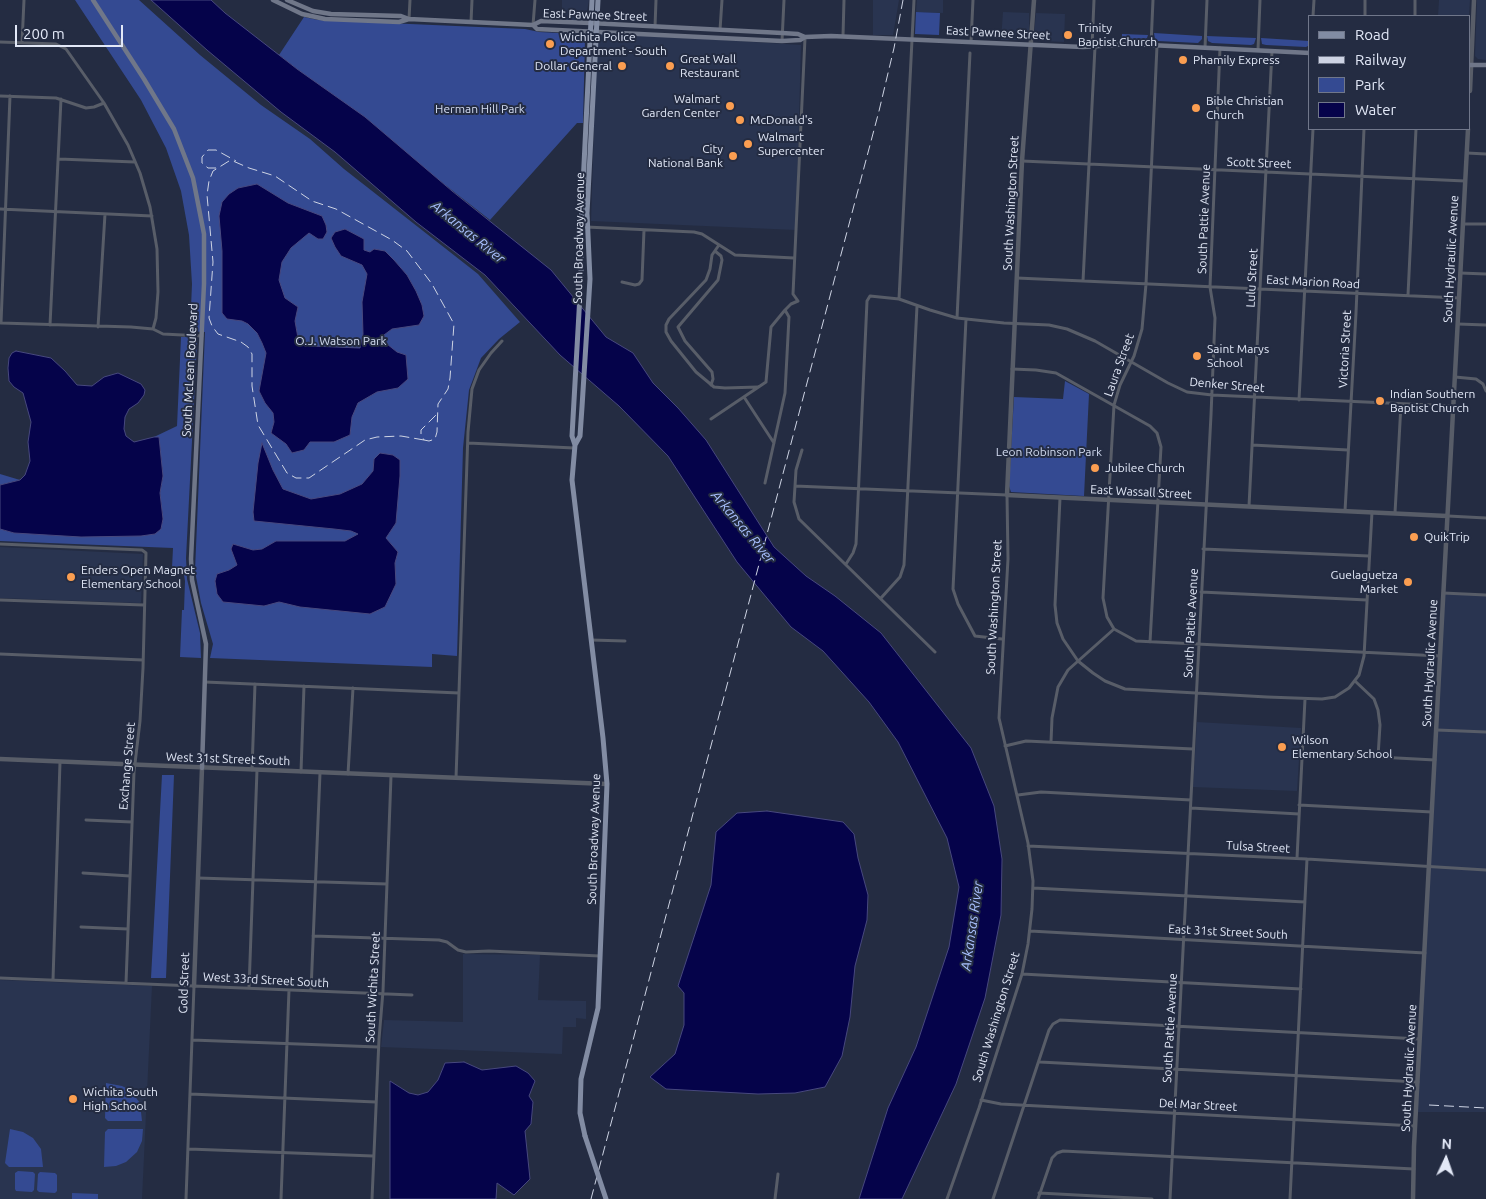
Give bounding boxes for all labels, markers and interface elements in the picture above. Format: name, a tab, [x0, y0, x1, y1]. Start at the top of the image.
street label: East Pawnee Street	[543, 6, 647, 24]
scale bar	[18, 15, 125, 47]
legend	[1308, 15, 1471, 130]
place label: Trinity Baptist Church	[1078, 21, 1157, 49]
street label: East Pawnee Street	[945, 23, 1051, 43]
text: 200 m	[23, 25, 65, 42]
text: Road	[1355, 26, 1390, 43]
marker: Trinity Baptist Church	[1062, 29, 1074, 41]
place label: Wichita Police Department - South	[560, 30, 667, 58]
marker: Wichita Police Department - South	[544, 38, 556, 50]
text: Railway	[1355, 51, 1406, 68]
place label: Great Wall Restaurant	[680, 52, 739, 80]
place label: Phamily Express	[1193, 53, 1280, 67]
marker: Phamily Express	[1177, 54, 1189, 66]
place label: Dollar General	[535, 59, 612, 73]
marker: Dollar General	[616, 60, 628, 72]
marker: Great Wall Restaurant	[664, 60, 676, 72]
text: Park	[1355, 76, 1385, 93]
place label: Walmart Garden Center	[641, 92, 720, 120]
place label: Bible Christian Church	[1206, 94, 1284, 122]
marker: Walmart Garden Center	[724, 100, 736, 112]
text: Water	[1355, 101, 1396, 118]
park label: Herman Hill Park	[435, 102, 525, 116]
marker: Bible Christian Church	[1190, 102, 1202, 114]
place label: McDonald's	[750, 113, 813, 127]
marker: McDonald's	[734, 114, 746, 126]
place label: Walmart Supercenter	[758, 130, 824, 158]
street label: South Washington Street	[1000, 135, 1022, 271]
marker: Walmart Supercenter	[742, 138, 754, 150]
place label: City National Bank	[648, 142, 723, 170]
marker: City National Bank	[727, 150, 739, 162]
street label: Scott Street	[1227, 155, 1291, 171]
street label: South Pattie Avenue	[1195, 164, 1213, 274]
street label: South Broadway Avenue	[571, 172, 587, 304]
street label: South Hydraulic Avenue	[1440, 195, 1462, 323]
water label: Arkansas River	[428, 197, 508, 267]
street label: Lulu Street	[1243, 248, 1261, 308]
street label: East Marion Road	[1266, 272, 1360, 292]
street label: South McLean Boulevard	[179, 303, 201, 437]
street label: Victoria Street	[1336, 310, 1354, 388]
street label: Laura Street	[1101, 331, 1137, 399]
park label: O.J. Watson Park	[295, 334, 387, 348]
place label: Saint Marys School	[1207, 342, 1269, 370]
marker: Saint Marys School	[1191, 350, 1203, 362]
street label: Denker Street	[1189, 375, 1265, 395]
place label: Indian Southern Baptist Church	[1390, 387, 1475, 415]
marker: Indian Southern Baptist Church	[1374, 395, 1386, 407]
park label: Leon Robinson Park	[996, 445, 1102, 459]
place label: Jubilee Church	[1105, 461, 1185, 475]
marker: Jubilee Church	[1089, 462, 1101, 474]
street label: East Wassall Street	[1090, 482, 1192, 502]
water label: Arkansas River	[708, 487, 778, 567]
place label: QuikTrip	[1424, 530, 1470, 544]
marker: QuikTrip	[1408, 531, 1420, 543]
street label: South Washington Street	[983, 539, 1005, 675]
place label: Enders Open Magnet Elementary School	[81, 563, 195, 591]
street label: South Pattie Avenue	[1181, 568, 1201, 678]
place label: Guelaguetza Market	[1330, 568, 1398, 596]
marker: Enders Open Magnet Elementary School	[65, 571, 77, 583]
marker: Guelaguetza Market	[1402, 576, 1414, 588]
street label: South Hydraulic Avenue	[1419, 599, 1441, 727]
street label: Exchange Street	[116, 722, 138, 810]
place label: Wilson Elementary School	[1292, 733, 1392, 761]
marker: Wilson Elementary School	[1276, 741, 1288, 753]
street label: West 31st Street South	[166, 750, 290, 768]
street label: South Broadway Avenue	[585, 773, 603, 905]
street label: Tulsa Street	[1226, 838, 1290, 856]
water label: Arkansas River	[957, 880, 987, 972]
street label: East 31st Street South	[1168, 922, 1288, 942]
street label: South Wichita Street	[363, 931, 383, 1043]
street label: South Washington Street	[969, 950, 1023, 1084]
street label: Gold Street	[176, 952, 192, 1014]
street label: West 33rd Street South	[203, 970, 329, 990]
street label: South Pattie Avenue	[1160, 973, 1180, 1083]
street label: South Hydraulic Avenue	[1398, 1004, 1420, 1132]
place label: Wichita South High School	[83, 1085, 158, 1113]
marker: Wichita South High School	[67, 1093, 79, 1105]
street label: Del Mar Street	[1158, 1096, 1238, 1114]
north arrow	[1421, 1134, 1471, 1184]
text: N	[1441, 1136, 1452, 1152]

